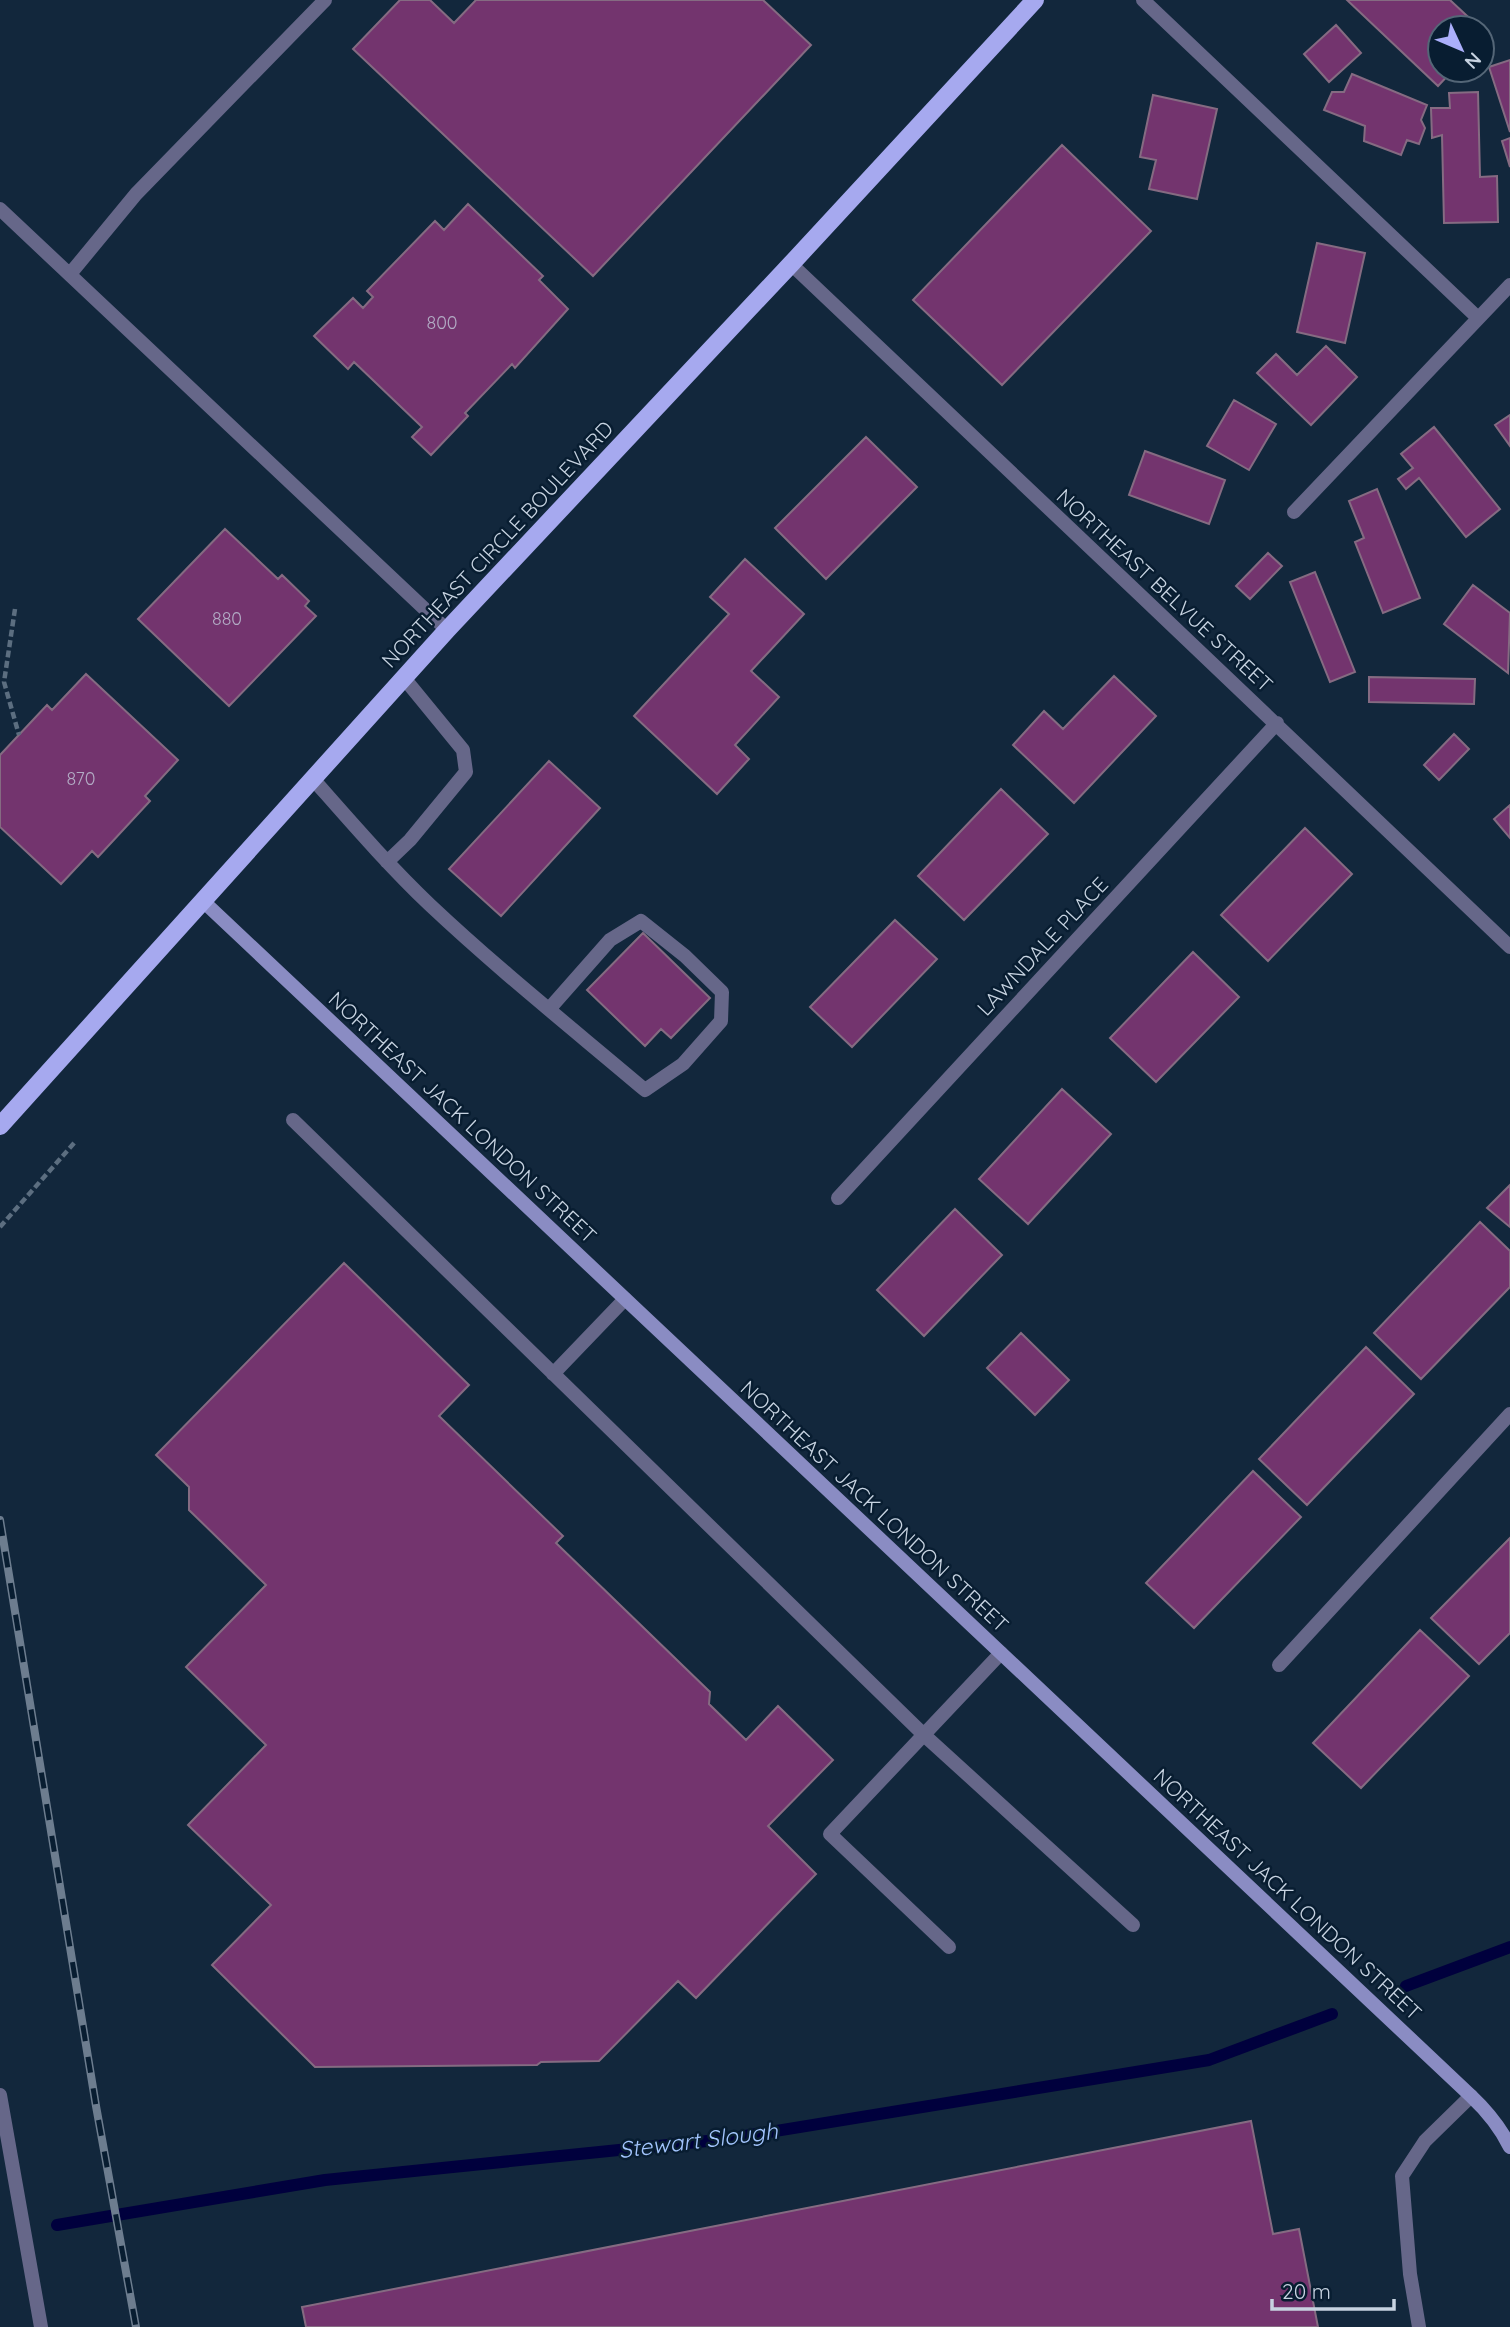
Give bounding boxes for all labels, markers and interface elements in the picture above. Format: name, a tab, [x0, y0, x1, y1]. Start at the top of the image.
north arrow	[1426, 14, 1496, 84]
text: N	[1460, 47, 1487, 74]
house number: 800	[426, 311, 458, 334]
street label: NORTHEAST CIRCLE BOULEVARD	[376, 415, 618, 673]
street label: NORTHEAST BELVUE STREET	[1052, 483, 1278, 697]
house number: 880	[212, 607, 242, 630]
house number: 870	[66, 767, 96, 790]
street label: LAWNDALE PLACE	[971, 871, 1113, 1021]
street label: NORTHEAST JACK LONDON STREET	[324, 986, 602, 1248]
street label: NORTHEAST JACK LONDON STREET	[736, 1375, 1014, 1637]
street label: NORTHEAST JACK LONDON STREET	[1149, 1763, 1427, 2025]
water label: Stewart Slough	[617, 2116, 780, 2164]
scale bar	[1272, 2268, 1394, 2312]
text: 20 m	[1282, 2278, 1331, 2304]

